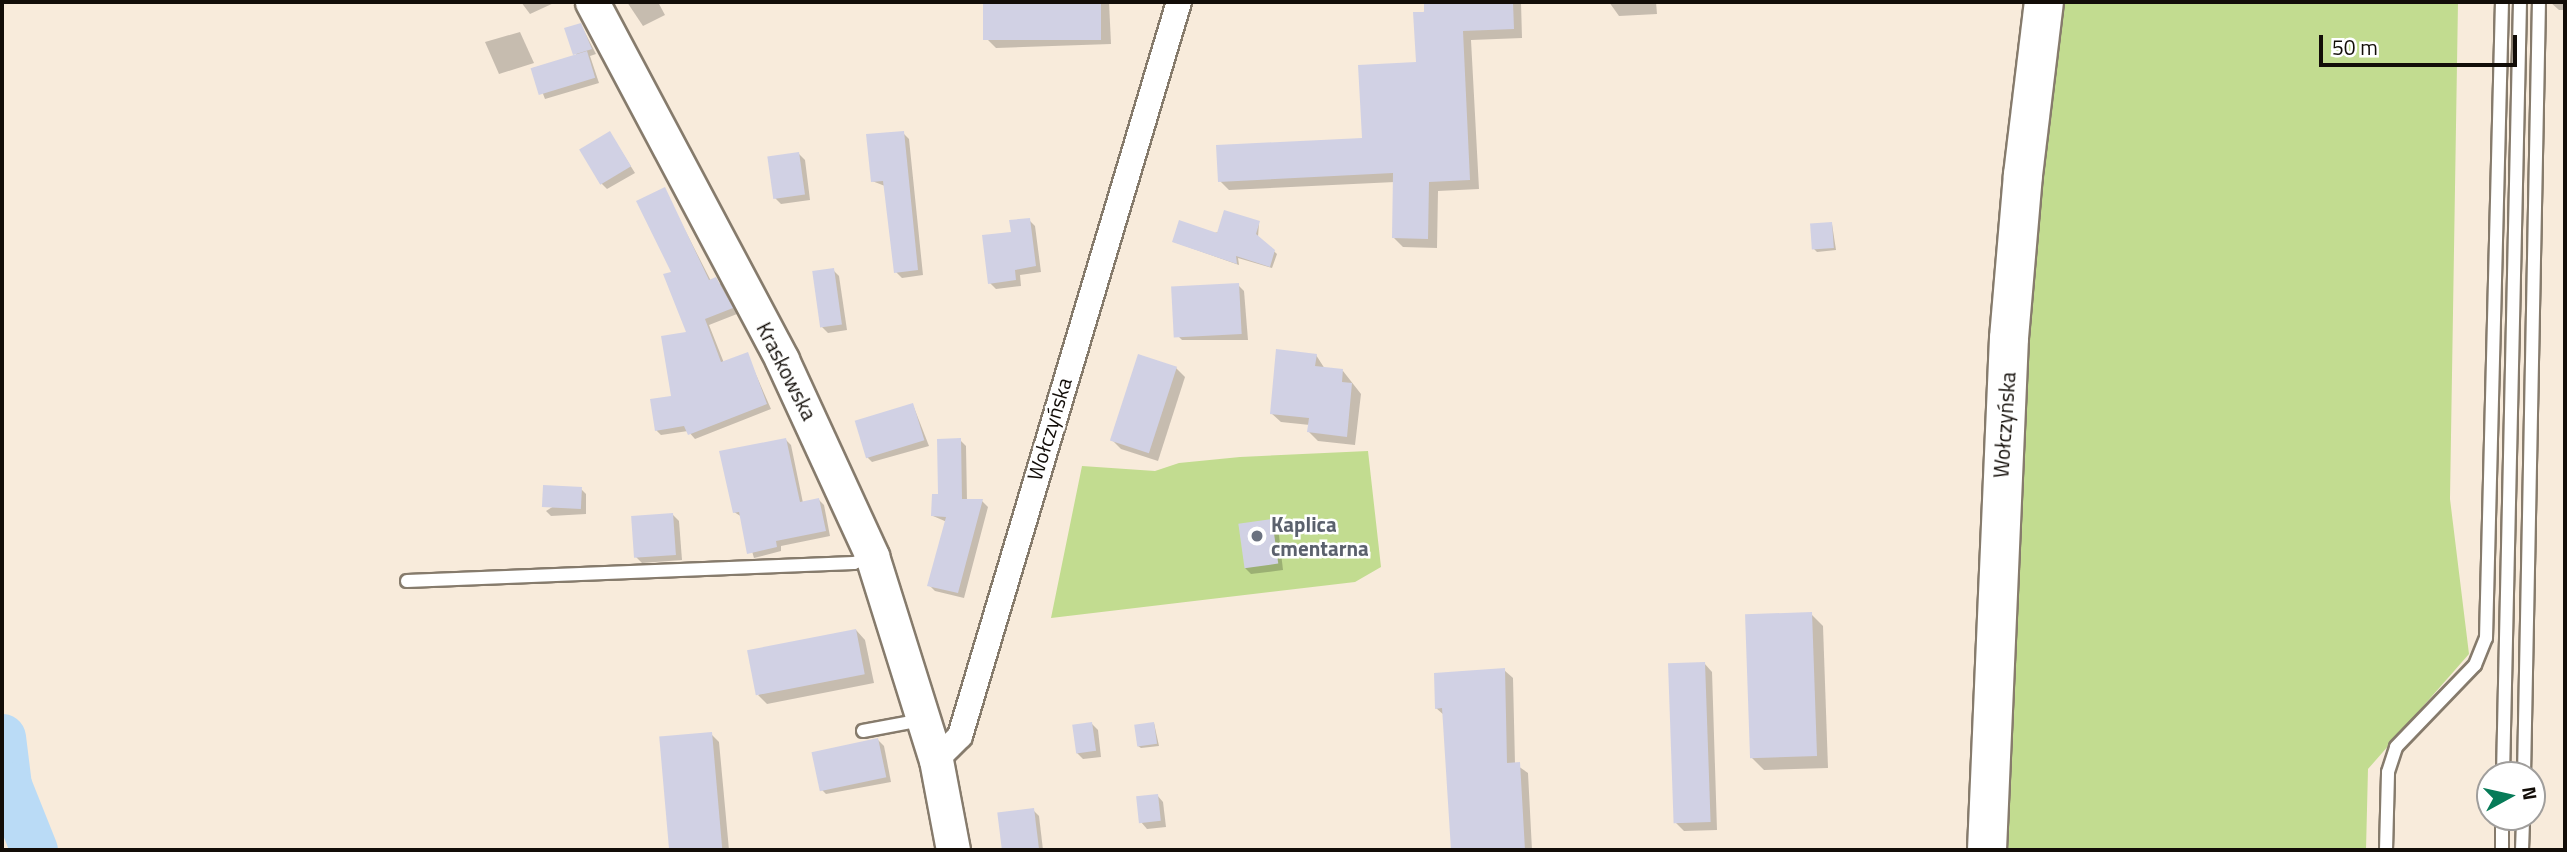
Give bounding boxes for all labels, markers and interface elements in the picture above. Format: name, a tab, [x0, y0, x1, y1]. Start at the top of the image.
scale bar	[2322, 21, 2520, 65]
text: 50 m	[2332, 31, 2378, 63]
street label: Kraskowska	[752, 318, 822, 424]
street label: Wołczyńska	[1988, 371, 2020, 479]
street label: Wołczyńska	[1021, 375, 1077, 483]
place label: Kaplica cmentarna	[1271, 511, 1369, 561]
marker: Kaplica cmentarna	[1249, 528, 1265, 544]
north arrow	[2476, 761, 2546, 831]
text: N	[2515, 785, 2546, 802]

